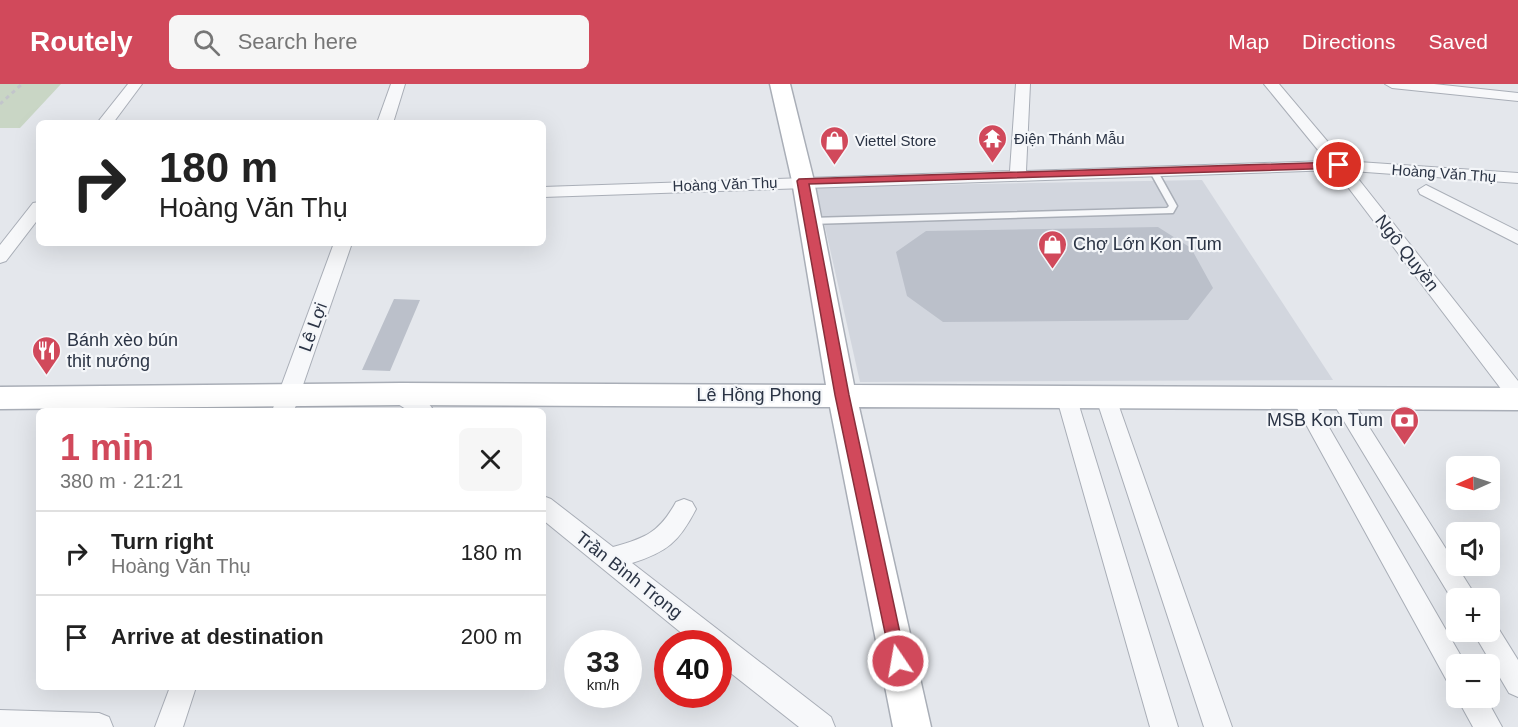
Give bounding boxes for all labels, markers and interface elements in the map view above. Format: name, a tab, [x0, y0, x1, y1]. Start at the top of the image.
search box	[169, 15, 589, 69]
text: Routely	[30, 26, 133, 57]
icon: search	[190, 26, 223, 59]
text: Search here	[238, 29, 358, 54]
text: Map	[1228, 30, 1269, 53]
text: Directions	[1302, 30, 1395, 53]
text: Saved	[1428, 30, 1488, 53]
temple icon: Điện Thánh Mẫu	[977, 122, 1009, 164]
shop icon: Viettel Store	[818, 124, 850, 166]
place label: Điện Thánh Mẫu	[1014, 130, 1125, 147]
place label: Viettel Store	[855, 132, 936, 149]
pin	[1313, 139, 1364, 190]
icon: right	[60, 144, 138, 222]
text: 180 m	[159, 144, 278, 191]
icon: arrive	[1322, 148, 1355, 181]
street label: Hoàng Văn Thụ	[1391, 161, 1497, 185]
street label: Hoàng Văn Thụ	[672, 174, 778, 194]
text: Hoàng Văn Thụ	[159, 193, 348, 223]
street label: Ngô Quyền	[1371, 211, 1443, 295]
shop icon: Chợ Lớn Kon Tum	[1036, 228, 1068, 270]
place label: Chợ Lớn Kon Tum	[1073, 234, 1222, 254]
street label: Lê Lợi	[295, 300, 331, 354]
place label: Bánh xèo bún thịt nướng	[67, 330, 178, 371]
restaurant icon: Bánh xèo bún thịt nướng	[30, 334, 62, 376]
street label: Lê Hồng Phong	[696, 385, 822, 405]
bank icon: MSB Kon Tum	[1388, 404, 1420, 446]
place label: MSB Kon Tum	[1267, 410, 1383, 430]
text: 1 min	[60, 427, 154, 468]
button: close	[459, 428, 522, 491]
north arrow	[1446, 456, 1500, 510]
map controls	[1446, 456, 1500, 708]
text: 380 m · 21:21	[60, 470, 183, 492]
button: sound	[1446, 522, 1500, 576]
street label: Trần Bình Trọng	[572, 527, 686, 623]
text: Turn right	[111, 529, 213, 554]
icon: right	[60, 537, 93, 570]
text: 180 m	[461, 540, 522, 565]
text: Hoàng Văn Thụ	[111, 555, 251, 577]
button: +	[1446, 588, 1500, 642]
icon: arrive	[60, 621, 93, 654]
text: Arrive at destination	[111, 624, 324, 649]
text: 200 m	[461, 624, 522, 649]
position arrow	[866, 629, 930, 693]
speed limit sign: 40	[654, 630, 732, 708]
text: 33	[586, 645, 620, 678]
button: −	[1446, 654, 1500, 708]
text: km/h	[587, 676, 619, 693]

